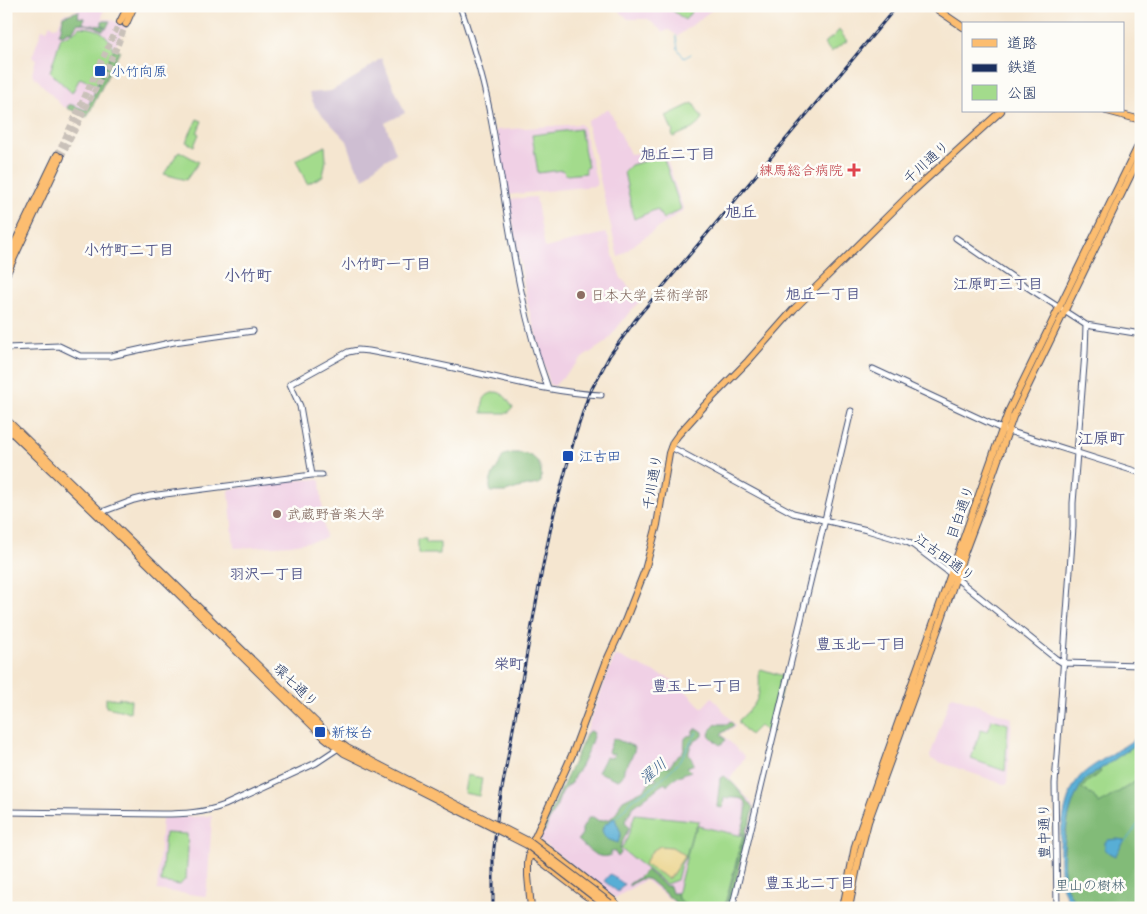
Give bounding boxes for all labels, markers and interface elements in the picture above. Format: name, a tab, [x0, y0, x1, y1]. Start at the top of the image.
legend	[962, 22, 1124, 112]
text: 道路	[1007, 33, 1037, 54]
text: 鉄道	[1007, 57, 1037, 78]
place label: 小竹向原	[111, 62, 167, 82]
marker: 小竹向原	[93, 64, 107, 78]
text: 公園	[1007, 83, 1037, 104]
street label: 千川通り	[899, 137, 954, 189]
district label: 旭丘二丁目	[640, 144, 716, 165]
place label: 練馬総合病院	[759, 161, 843, 181]
marker: 練馬総合病院	[847, 163, 861, 177]
district label: 旭丘	[725, 201, 757, 223]
district label: 小竹町二丁目	[84, 240, 174, 261]
district label: 小竹町一丁目	[341, 254, 431, 275]
district label: 小竹町	[224, 265, 272, 287]
district label: 江原町三丁目	[953, 274, 1043, 295]
district label: 旭丘一丁目	[785, 284, 861, 305]
place label: 日本大学 芸術学部	[591, 286, 709, 306]
marker: 日本大学 芸術学部	[575, 289, 587, 301]
district label: 江原町	[1077, 428, 1125, 450]
place label: 江古田	[579, 447, 621, 467]
marker: 江古田	[561, 449, 575, 463]
street label: 千川通り	[638, 453, 668, 511]
street label: 目白通り	[942, 483, 980, 542]
place label: 武蔵野音楽大学	[287, 505, 385, 525]
marker: 武蔵野音楽大学	[271, 508, 283, 520]
street label: 江古田通り	[910, 529, 979, 586]
district label: 羽沢一丁目	[229, 564, 305, 585]
district label: 豊玉北一丁目	[816, 634, 906, 655]
district label: 栄町	[494, 654, 524, 675]
street label: 環七通り	[268, 659, 322, 712]
district label: 豊玉上一丁目	[652, 676, 742, 697]
place label: 新桜台	[331, 723, 373, 743]
marker: 新桜台	[313, 725, 327, 739]
water label: 濯川	[635, 754, 672, 789]
street label: 豊中通り	[1035, 803, 1055, 859]
district label: 豊玉北二丁目	[765, 873, 855, 894]
park label: 里山の樹林	[1055, 876, 1125, 896]

